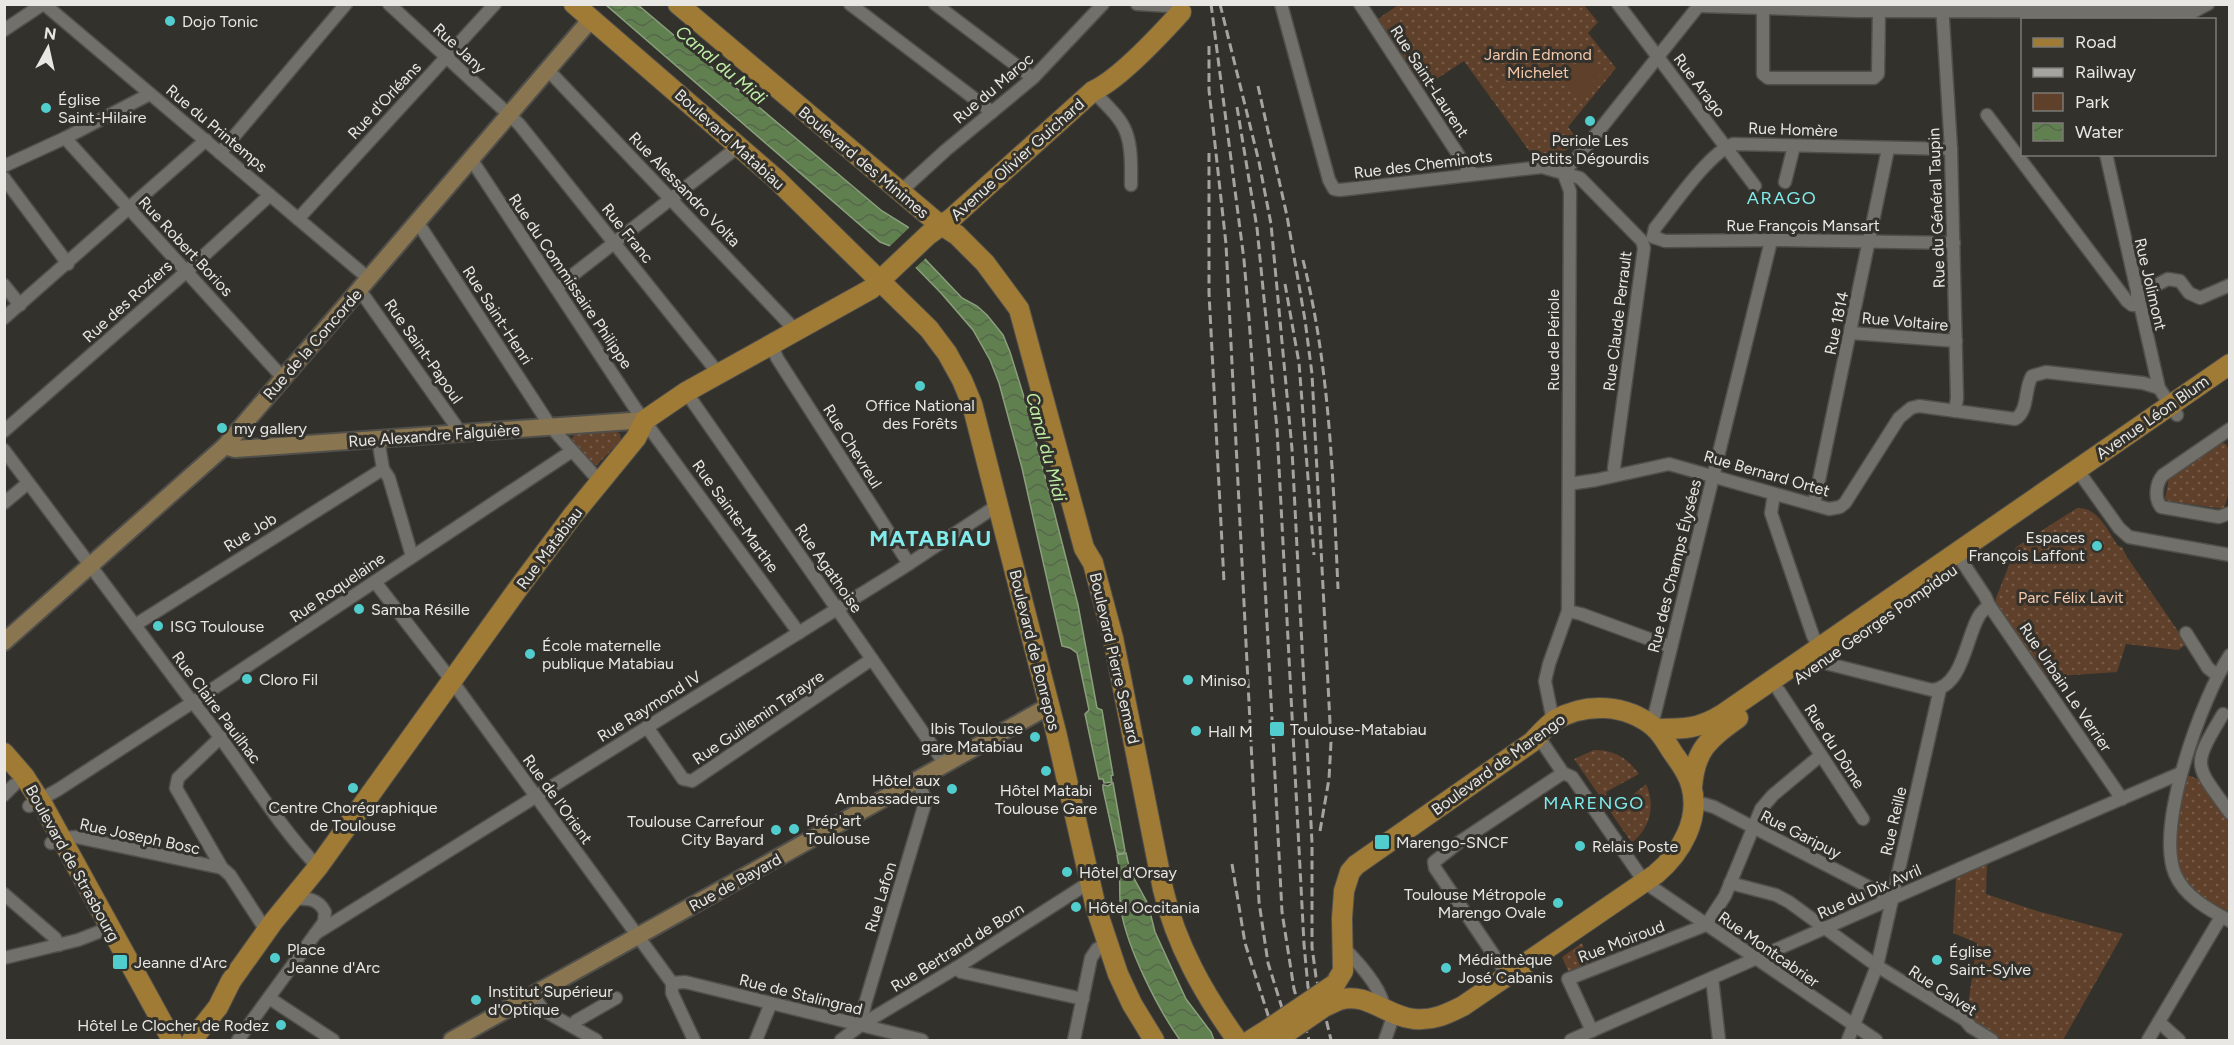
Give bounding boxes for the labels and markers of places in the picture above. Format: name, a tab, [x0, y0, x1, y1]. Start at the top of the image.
place label: Dojo Tonic	[182, 12, 259, 31]
marker: Dojo Tonic	[163, 14, 177, 28]
place label: Église Saint-Hilaire	[58, 90, 147, 127]
marker: Église Saint-Hilaire	[39, 101, 53, 115]
marker: Periole Les Petits Dégourdis	[1583, 114, 1597, 128]
place label: Periole Les Petits Dégourdis	[1531, 131, 1649, 168]
marker: Office National des Forêts	[913, 379, 927, 393]
place label: Office National des Forêts	[865, 396, 975, 433]
place label: my gallery	[234, 419, 308, 438]
marker: my gallery	[215, 421, 229, 435]
place label: Espaces François Laffont	[1968, 528, 2085, 565]
marker: Espaces François Laffont	[2090, 539, 2104, 553]
place label: Samba Résille	[371, 600, 470, 619]
marker: Samba Résille	[352, 602, 366, 616]
place label: ISG Toulouse	[170, 617, 265, 636]
marker: ISG Toulouse	[151, 619, 165, 633]
place label: École maternelle publique Matabiau	[542, 636, 674, 673]
marker: École maternelle publique Matabiau	[523, 647, 537, 661]
place label: Cloro Fil	[259, 670, 318, 689]
place label: Miniso	[1200, 671, 1247, 690]
marker: Cloro Fil	[240, 672, 254, 686]
marker: Miniso	[1181, 673, 1195, 687]
place label: Ibis Toulouse gare Matabiau	[921, 719, 1023, 756]
marker: Toulouse-Matabiau	[1268, 720, 1286, 738]
place label: Toulouse-Matabiau	[1290, 720, 1427, 739]
place label: Hall M	[1208, 722, 1253, 741]
marker: Hall M	[1189, 724, 1203, 738]
marker: Ibis Toulouse gare Matabiau	[1028, 730, 1042, 744]
marker: Hôtel Matabi Toulouse Gare	[1039, 764, 1053, 778]
place label: Hôtel aux Ambassadeurs	[835, 771, 940, 808]
marker: Centre Chorégraphique de Toulouse	[346, 781, 360, 795]
place label: Hôtel Matabi Toulouse Gare	[995, 781, 1097, 818]
marker: Hôtel aux Ambassadeurs	[945, 782, 959, 796]
place label: Centre Chorégraphique de Toulouse	[268, 798, 438, 835]
place label: Prép'art Toulouse	[806, 811, 870, 848]
place label: Toulouse Carrefour City Bayard	[627, 812, 765, 849]
marker: Prép'art Toulouse	[787, 822, 801, 836]
marker: Toulouse Carrefour City Bayard	[769, 823, 783, 837]
marker: Marengo-SNCF	[1373, 833, 1391, 851]
place label: Marengo-SNCF	[1396, 833, 1509, 852]
place label: Relais Poste	[1592, 837, 1678, 856]
marker: Relais Poste	[1573, 839, 1587, 853]
place label: Hôtel d'Orsay	[1079, 863, 1177, 882]
marker: Hôtel d'Orsay	[1060, 865, 1074, 879]
place label: Toulouse Métropole Marengo Ovale	[1404, 885, 1546, 922]
marker: Toulouse Métropole Marengo Ovale	[1551, 896, 1565, 910]
place label: Hôtel Occitania	[1088, 898, 1200, 917]
marker: Hôtel Occitania	[1069, 900, 1083, 914]
place label: Place Jeanne d'Arc	[287, 940, 380, 977]
place label: Église Saint-Sylve	[1949, 942, 2031, 979]
place label: Médiathèque José Cabanis	[1458, 950, 1553, 987]
marker: Place Jeanne d'Arc	[268, 951, 282, 965]
marker: Jeanne d'Arc	[111, 953, 129, 971]
place label: Jeanne d'Arc	[134, 953, 227, 972]
marker: Église Saint-Sylve	[1930, 953, 1944, 967]
marker: Médiathèque José Cabanis	[1439, 961, 1453, 975]
place label: Institut Supérieur d'Optique	[488, 982, 613, 1019]
marker: Institut Supérieur d'Optique	[469, 993, 483, 1007]
place label: Hôtel Le Clocher de Rodez	[77, 1016, 269, 1035]
marker: Hôtel Le Clocher de Rodez	[274, 1018, 288, 1032]

